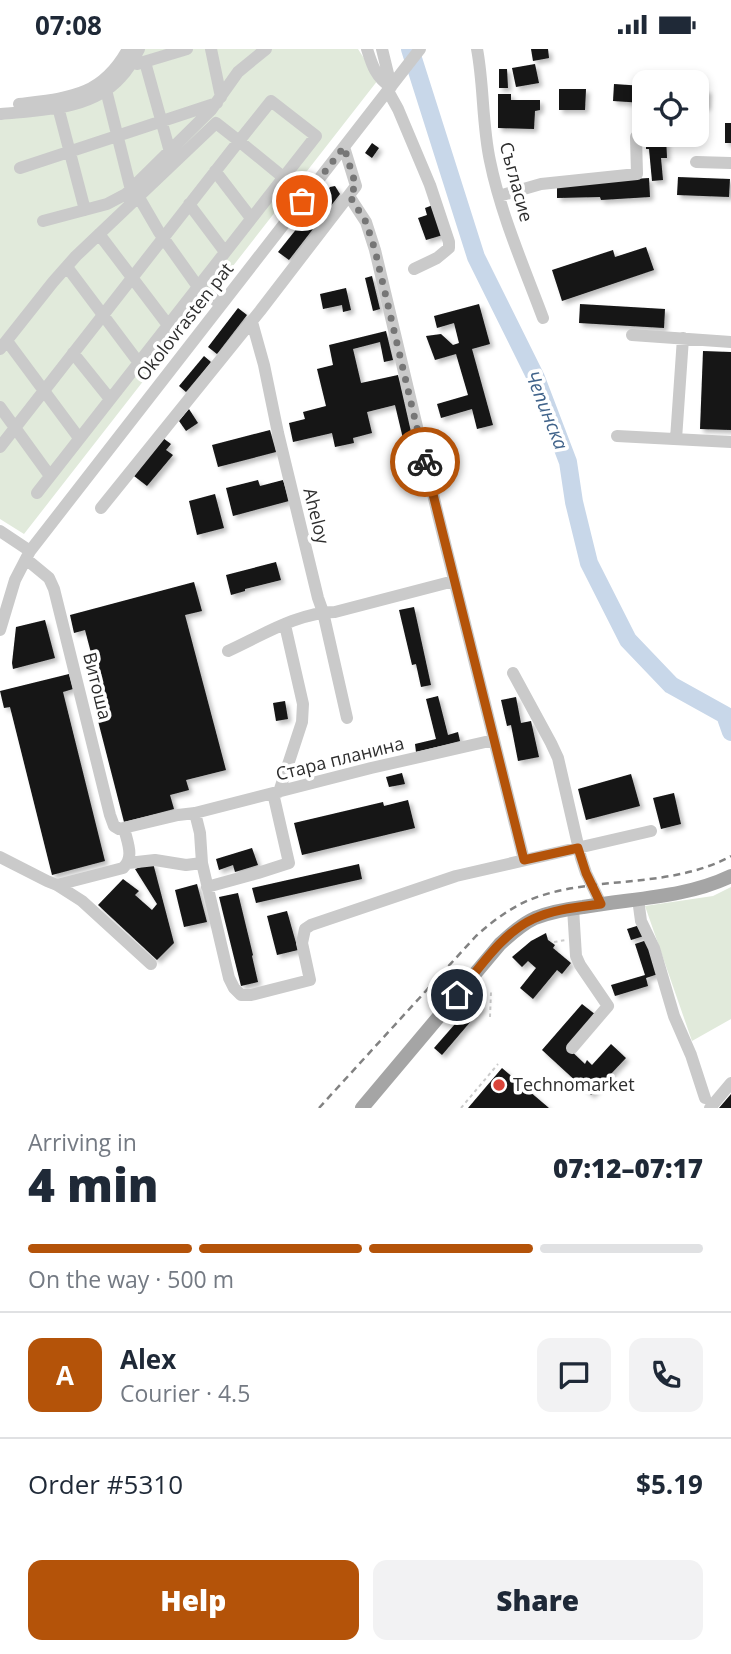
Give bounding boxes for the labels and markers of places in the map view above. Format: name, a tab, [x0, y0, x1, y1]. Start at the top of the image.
pin	[272, 171, 332, 231]
pin	[427, 965, 487, 1025]
place label: Technomarket	[513, 1072, 635, 1096]
marker: Technomarket	[491, 1077, 507, 1093]

